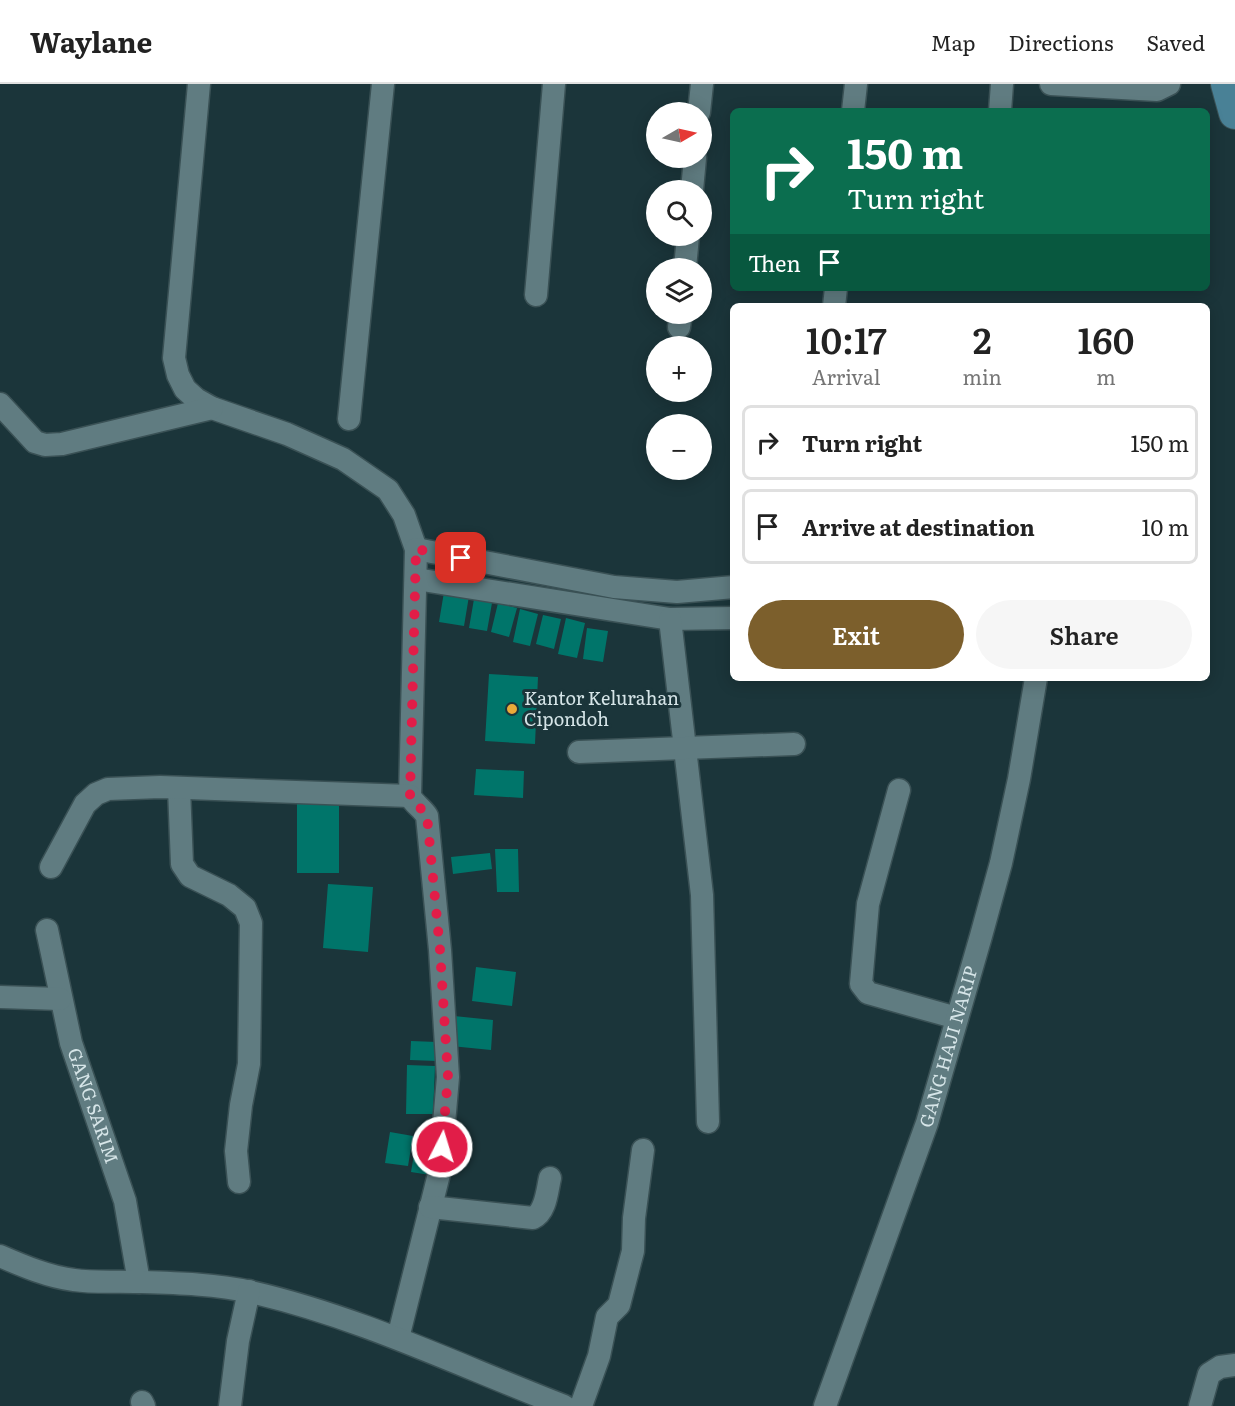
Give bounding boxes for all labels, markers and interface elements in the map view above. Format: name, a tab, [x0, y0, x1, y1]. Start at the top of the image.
text: Waylane	[30, 20, 152, 62]
text: Map	[931, 26, 976, 57]
text: Directions	[1009, 26, 1114, 57]
text: Saved	[1147, 26, 1205, 57]
north arrow	[646, 102, 712, 168]
map controls	[646, 102, 712, 480]
text: 150 m	[847, 120, 963, 182]
icon: right	[748, 132, 826, 210]
text: Turn right	[847, 177, 984, 217]
button: search	[646, 180, 712, 246]
text: Then	[748, 246, 801, 279]
icon: arrive	[813, 246, 846, 279]
button: layers	[646, 258, 712, 324]
text: 10:17	[806, 312, 887, 365]
text: 2	[973, 312, 992, 365]
text: 160	[1078, 312, 1134, 365]
button: +	[646, 336, 712, 402]
text: Arrival	[812, 361, 880, 391]
text: min	[962, 361, 1002, 391]
text: m	[1096, 361, 1116, 391]
button: −	[646, 414, 712, 480]
icon: right	[751, 426, 784, 459]
text: Turn right	[802, 426, 922, 459]
text: 150 m	[1130, 426, 1189, 459]
icon: arrive	[751, 510, 784, 543]
text: Arrive at destination	[802, 510, 1035, 543]
text: 10 m	[1142, 510, 1189, 543]
pin	[435, 532, 486, 583]
icon: arrive	[444, 541, 477, 574]
button: Exit	[748, 600, 964, 669]
button: Share	[976, 600, 1192, 669]
place label: Kantor Kelurahan Cipondoh	[524, 684, 679, 732]
marker: Kantor Kelurahan Cipondoh	[505, 702, 519, 716]
street label: GANG HAJI NARIP	[911, 963, 984, 1130]
street label: GANG SARIM	[62, 1044, 126, 1167]
position arrow	[410, 1115, 474, 1179]

